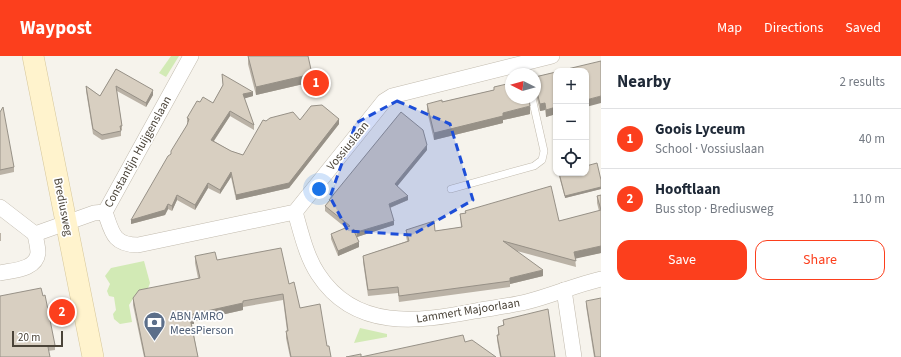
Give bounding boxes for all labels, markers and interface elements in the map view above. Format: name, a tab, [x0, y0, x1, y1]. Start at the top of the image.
text: Waypost	[20, 15, 92, 42]
text: Map	[717, 18, 742, 38]
text: Directions	[764, 18, 823, 38]
text: Saved	[845, 18, 881, 38]
pin: 1	[303, 68, 329, 98]
north arrow	[505, 68, 541, 104]
map controls	[553, 68, 589, 176]
button: +	[553, 68, 589, 104]
text: Nearby	[617, 70, 671, 94]
text: 2 results	[840, 73, 885, 91]
street label: Constantijn Huijgenslaan	[100, 93, 176, 211]
button: −	[553, 104, 589, 140]
street label: Vossiuslaan	[323, 118, 373, 174]
text: Goois Lyceum	[655, 119, 745, 140]
text: 1	[627, 130, 633, 148]
text: 40 m	[859, 130, 885, 148]
button: locate	[553, 140, 589, 176]
text: School · Vossiuslaan	[655, 140, 764, 158]
street label: Brediusweg	[49, 177, 77, 237]
your location	[309, 179, 329, 199]
text: Hooftlaan	[655, 179, 721, 200]
text: 2	[627, 190, 633, 208]
text: 110 m	[852, 190, 885, 208]
text: Bus stop · Brediusweg	[655, 200, 773, 218]
button: Save	[617, 240, 747, 280]
button: Share	[755, 240, 885, 280]
street label: Lammert Majoorlaan	[415, 294, 521, 328]
pin: 2	[49, 297, 75, 327]
place label: ABN AMRO MeesPierson	[170, 308, 234, 339]
bank icon: ABN AMRO MeesPierson	[141, 310, 167, 343]
scale bar	[12, 329, 63, 348]
text: 20 m	[18, 330, 40, 345]

